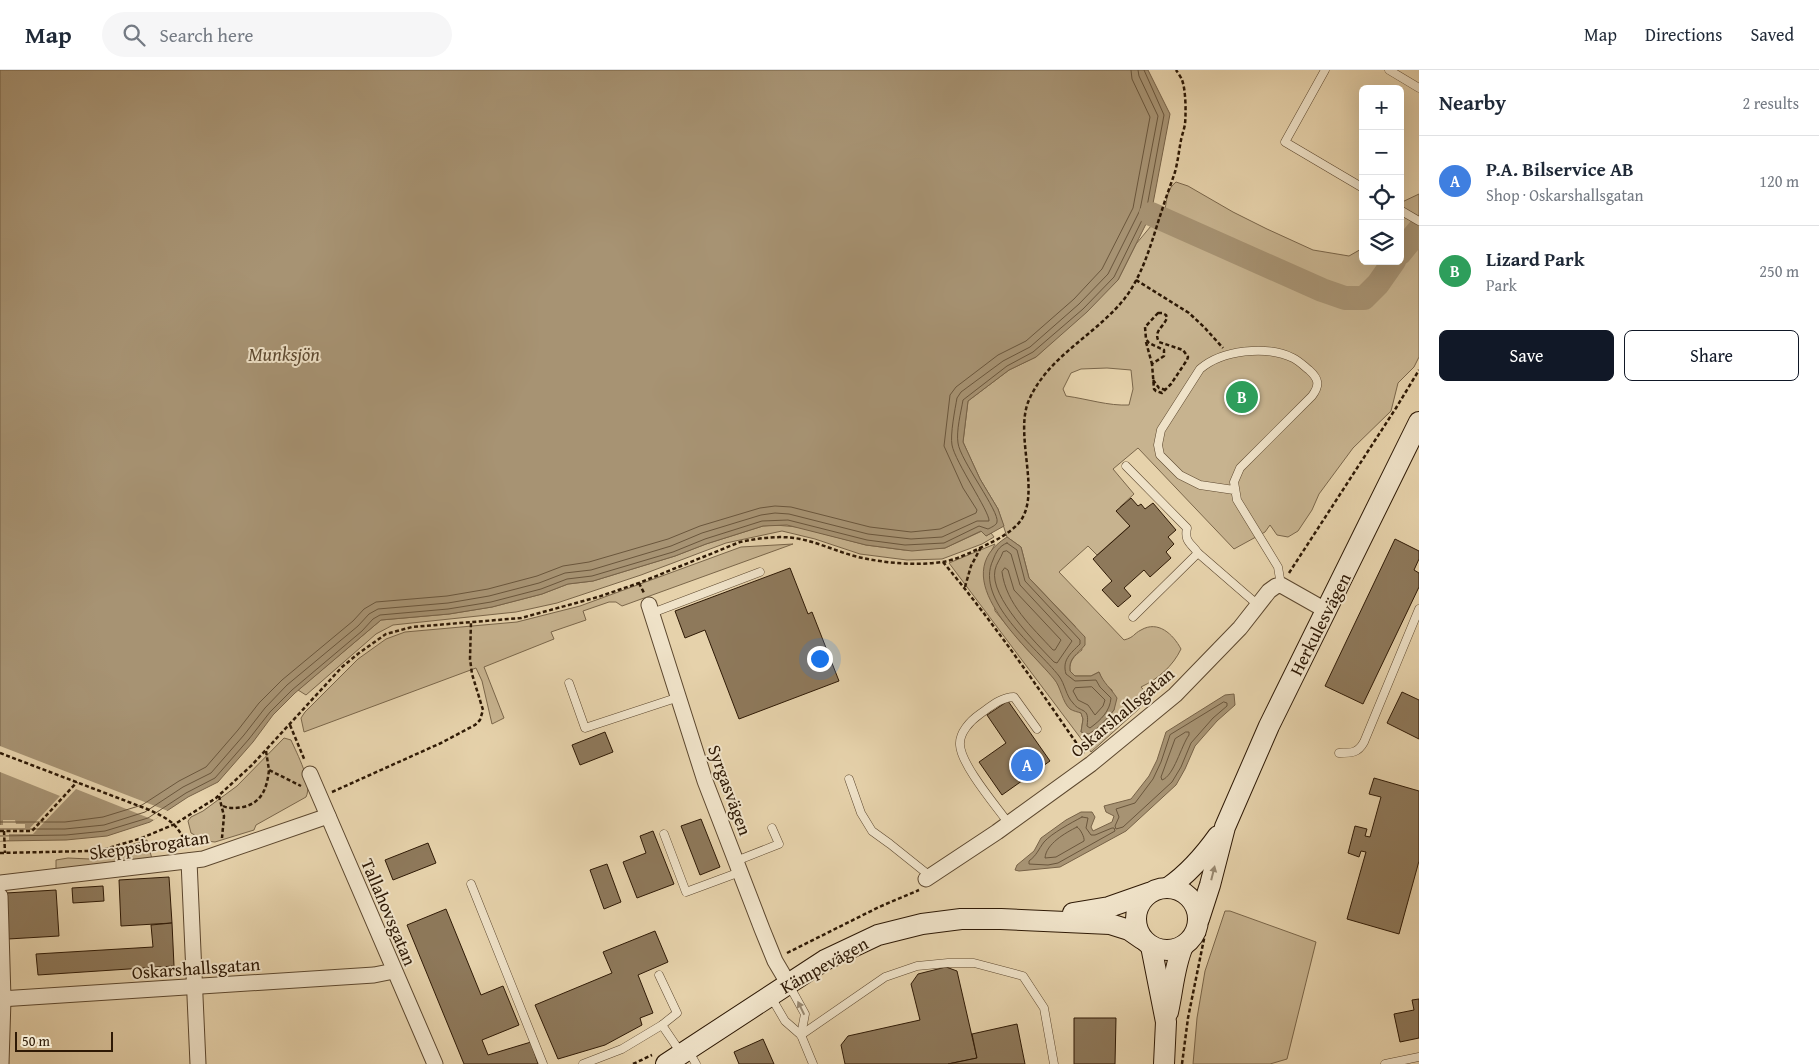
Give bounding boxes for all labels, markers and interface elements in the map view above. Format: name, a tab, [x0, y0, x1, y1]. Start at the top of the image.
search box	[102, 12, 452, 57]
text: Map	[25, 17, 72, 52]
icon: search	[120, 21, 148, 49]
text: Search here	[160, 21, 253, 49]
text: Map	[1584, 21, 1617, 48]
text: Directions	[1645, 21, 1722, 48]
text: Saved	[1750, 21, 1794, 48]
map controls	[1359, 85, 1404, 265]
button: +	[1359, 85, 1404, 130]
text: Nearby	[1439, 87, 1506, 118]
text: 2 results	[1742, 91, 1799, 115]
button: −	[1359, 130, 1404, 175]
text: P.A. Bilservice AB	[1486, 155, 1634, 183]
text: A	[1450, 169, 1460, 193]
text: 120 m	[1759, 169, 1799, 193]
button: locate	[1359, 175, 1404, 220]
text: Shop · Oskarshallsgatan	[1486, 183, 1644, 207]
button: layers	[1359, 220, 1404, 265]
text: Lizard Park	[1486, 245, 1585, 273]
text: B	[1450, 259, 1460, 283]
text: 250 m	[1759, 259, 1799, 283]
text: Park	[1486, 273, 1517, 297]
button: Save	[1439, 330, 1614, 381]
button: Share	[1624, 330, 1799, 381]
water label: Munksjön	[248, 340, 320, 368]
pin: B	[1226, 378, 1258, 416]
street label: Herkulesvägen	[1282, 568, 1358, 680]
your location	[807, 646, 833, 672]
street label: Oskarshallsgatan	[1064, 660, 1180, 764]
street label: Syrgasvägen	[701, 741, 759, 839]
pin: A	[1011, 746, 1043, 784]
street label: Skeppsbrogatan	[87, 823, 211, 867]
street label: Tallahovsgatan	[354, 854, 424, 970]
one-way arrow	[1209, 866, 1217, 881]
street label: Kämpevägen	[775, 930, 873, 1000]
street label: Oskarshallsgatan	[131, 950, 261, 986]
one-way arrow	[797, 1001, 805, 1015]
scale bar	[15, 1029, 112, 1052]
text: 50 m	[22, 1031, 50, 1051]

